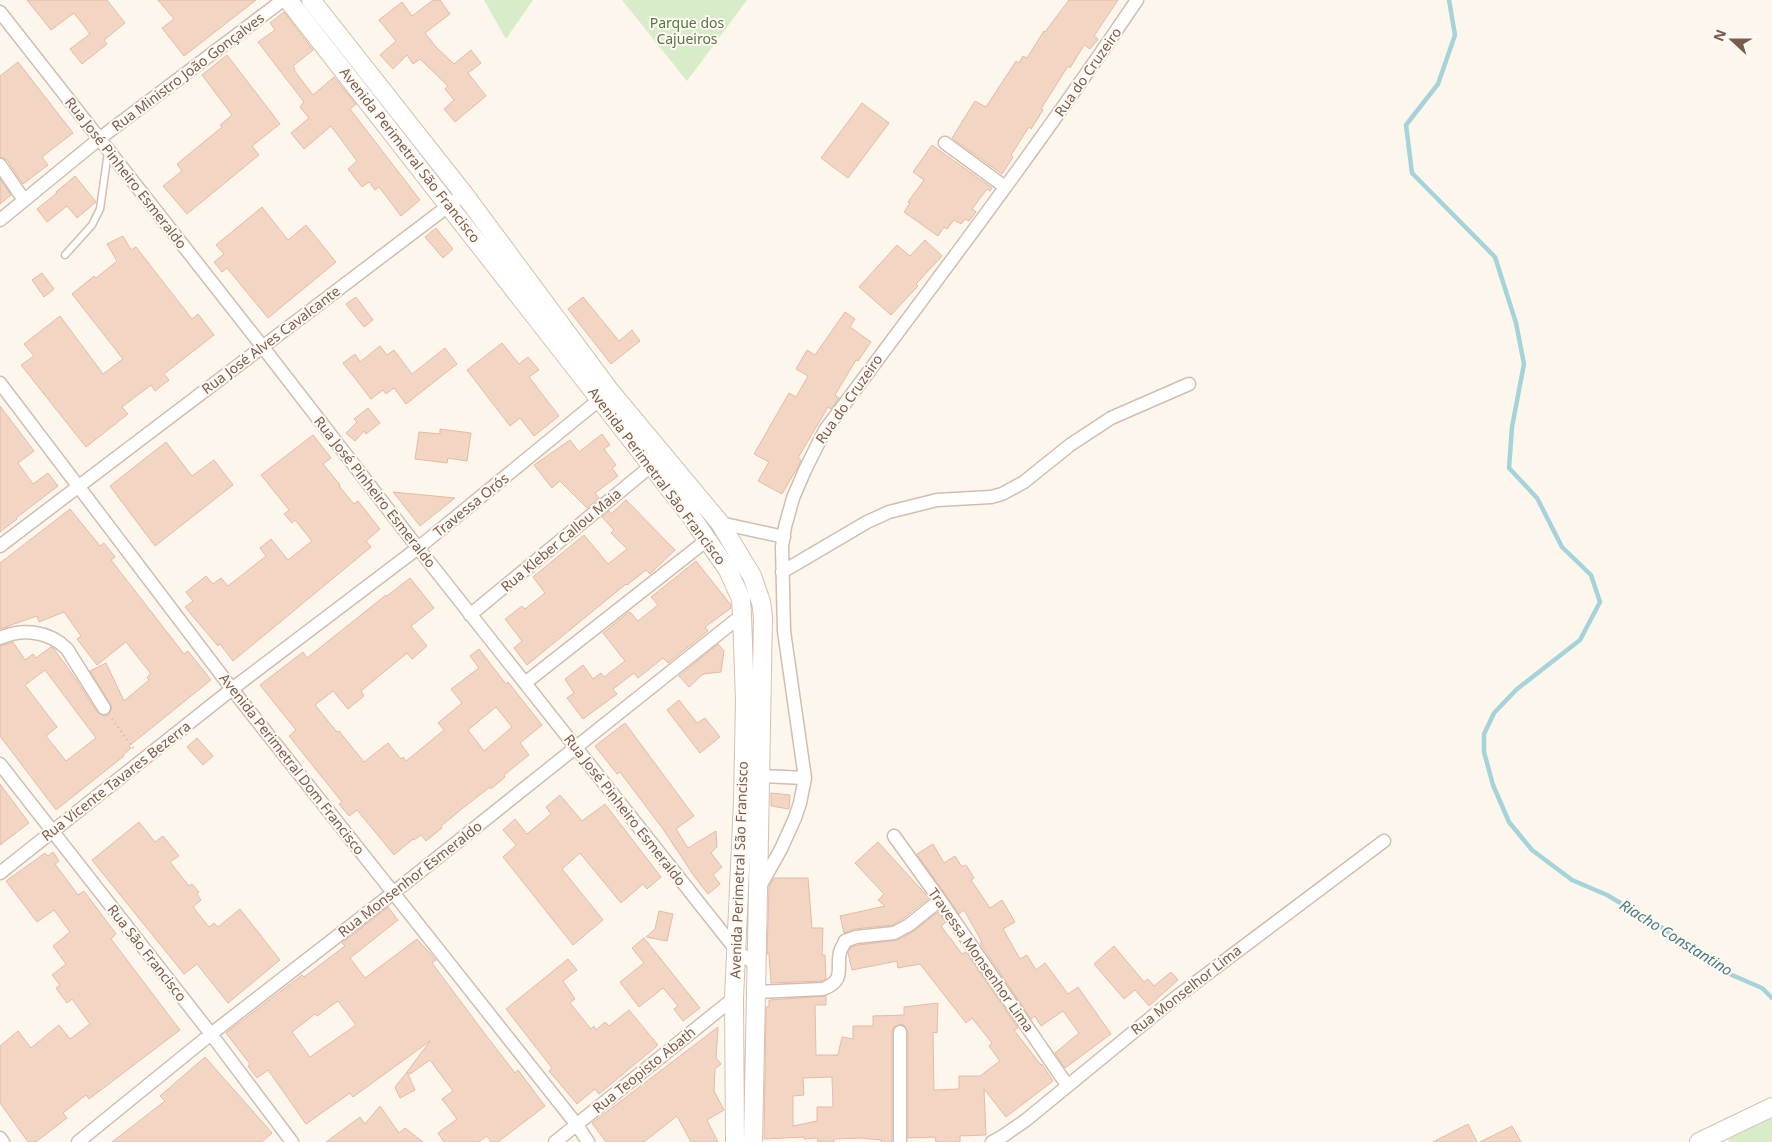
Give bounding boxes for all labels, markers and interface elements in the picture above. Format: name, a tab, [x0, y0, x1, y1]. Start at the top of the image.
street label: Rua Ministro João Gonçalves	[108, 8, 268, 135]
park label: Parque dos Cajueiros	[650, 13, 724, 48]
north arrow	[1707, 15, 1757, 65]
street label: Rua do Cruzeiro	[1050, 23, 1125, 120]
text: N	[1708, 26, 1730, 44]
street label: Avenida Perimetral São Francisco	[336, 63, 485, 246]
street label: Rua José Pinheiro Esmeraldo	[61, 93, 192, 252]
street label: Rua José Alves Cavalcante	[198, 281, 344, 398]
street label: Rua do Cruzeiro	[811, 350, 886, 447]
street label: Avenida Perimetral São Francisco	[584, 383, 731, 568]
street label: Rua José Pinheiro Esmeraldo	[310, 412, 441, 571]
street label: Travessa Orós	[429, 468, 513, 541]
street label: Rua Kleber Callou Maia	[496, 484, 625, 596]
street label: Avenida Perimetral Dom Francisco	[215, 669, 369, 858]
street label: Rua Vicente Tavares Bezerra	[37, 716, 194, 845]
street label: Rua José Pinheiro Esmeraldo	[560, 730, 691, 889]
street label: Avenida Perimetral São Francisco	[725, 761, 752, 979]
street label: Rua Monsenhor Esmeraldo	[334, 816, 486, 941]
street label: Travessa Monsenhor Lima	[924, 884, 1038, 1036]
water label: Riacho Constantino	[1616, 894, 1737, 980]
street label: Rua São Francisco	[104, 900, 191, 1005]
street label: Rua Monselhor Lima	[1127, 940, 1245, 1039]
street label: Rua Teopisto Abath	[588, 1022, 699, 1117]

